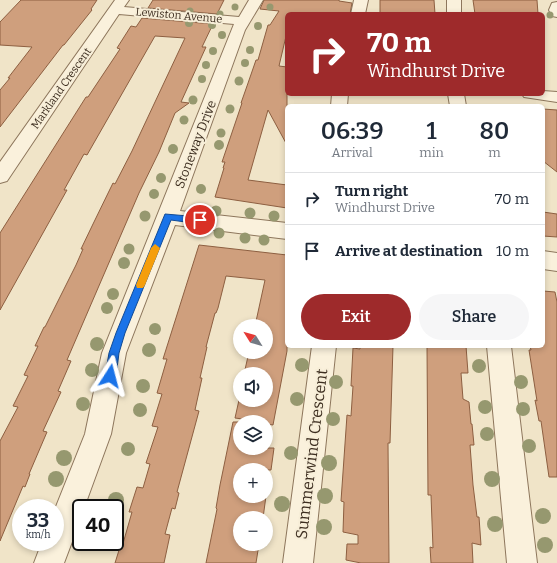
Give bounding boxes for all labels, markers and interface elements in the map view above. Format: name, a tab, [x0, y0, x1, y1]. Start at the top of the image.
street label: Lewiston Avenue	[135, 5, 223, 26]
text: 70 m	[367, 26, 431, 59]
icon: right	[301, 28, 353, 80]
street label: Markland Crescent	[29, 45, 94, 131]
text: Windhurst Drive	[367, 60, 505, 82]
street label: Stoneway Drive	[172, 98, 219, 190]
text: 06:39	[321, 117, 384, 145]
text: 1	[426, 117, 437, 145]
text: 80	[480, 117, 509, 145]
text: Arrival	[332, 145, 373, 160]
text: min	[419, 145, 444, 160]
text: m	[488, 145, 501, 160]
text: Turn right	[335, 182, 408, 200]
icon: right	[301, 188, 323, 210]
text: 70 m	[495, 190, 529, 208]
text: Windhurst Drive	[335, 200, 435, 215]
pin	[183, 203, 217, 237]
icon: arrive	[189, 209, 211, 231]
icon: arrive	[301, 240, 323, 262]
text: Arrive at destination	[335, 242, 482, 260]
text: 10 m	[496, 242, 529, 260]
button: Exit	[301, 294, 411, 340]
button: Share	[419, 294, 529, 340]
north arrow	[233, 319, 273, 359]
map controls	[233, 319, 273, 551]
position arrow	[89, 355, 131, 397]
button: sound	[233, 367, 273, 407]
street label: Summerwind Crescent	[292, 368, 331, 540]
button: layers	[233, 415, 273, 455]
button: +	[233, 463, 273, 503]
speed limit sign: 40	[72, 499, 124, 551]
text: 33	[27, 508, 49, 532]
button: −	[233, 511, 273, 551]
text: km/h	[26, 529, 50, 541]

